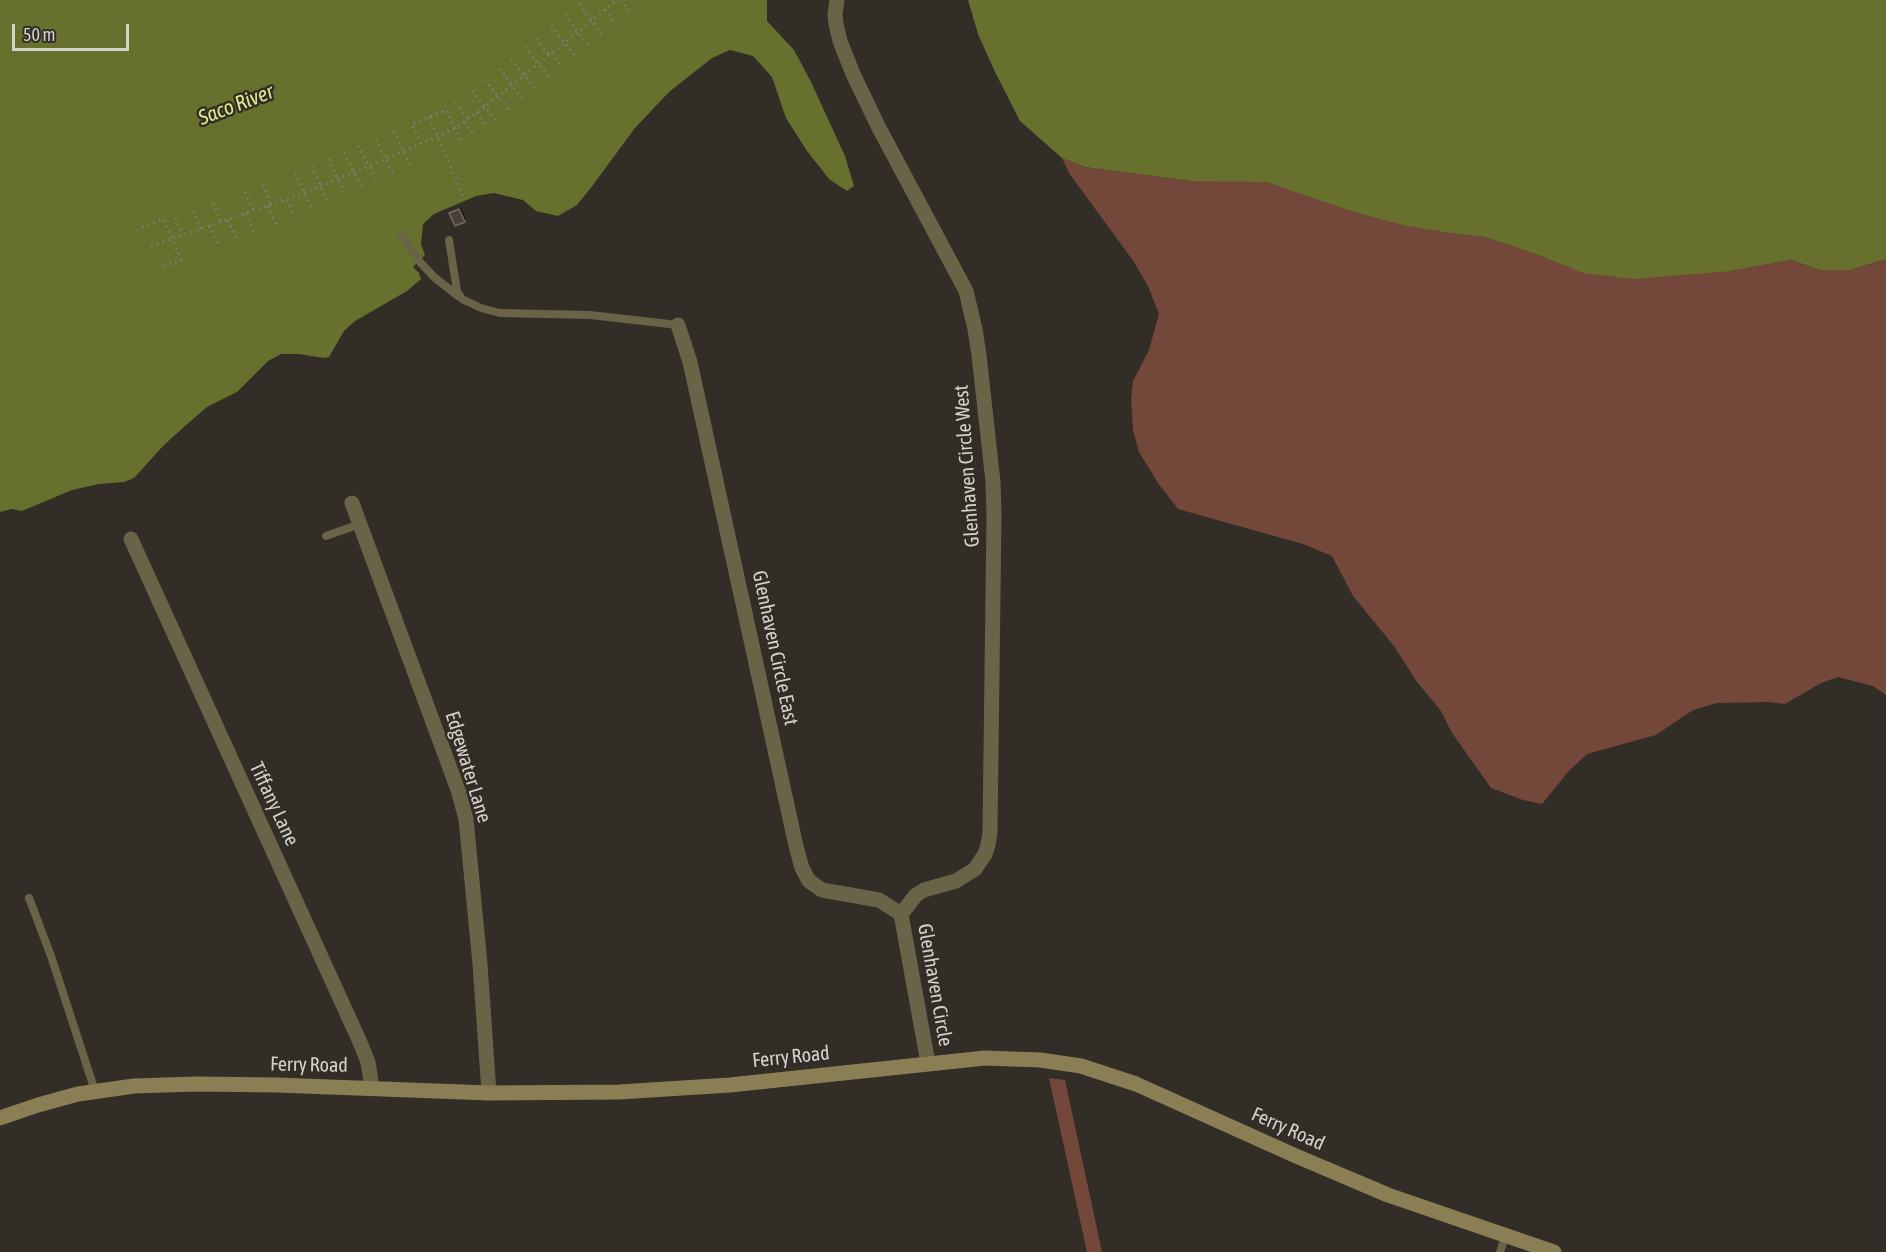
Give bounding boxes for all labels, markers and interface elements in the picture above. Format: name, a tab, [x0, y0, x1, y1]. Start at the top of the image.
scale bar	[15, 12, 132, 50]
text: 50 m	[23, 24, 55, 45]
water label: Saco River	[195, 79, 277, 131]
street label: Glenhaven Circle West	[949, 384, 985, 548]
street label: Glenhaven Circle East	[747, 568, 803, 728]
street label: Edgewater Lane	[440, 708, 496, 826]
street label: Tiffany Lane	[244, 758, 304, 850]
street label: Glenhaven Circle	[912, 922, 958, 1048]
street label: Ferry Road	[751, 1041, 831, 1073]
street label: Ferry Road	[270, 1052, 348, 1078]
street label: Ferry Road	[1248, 1102, 1328, 1156]

